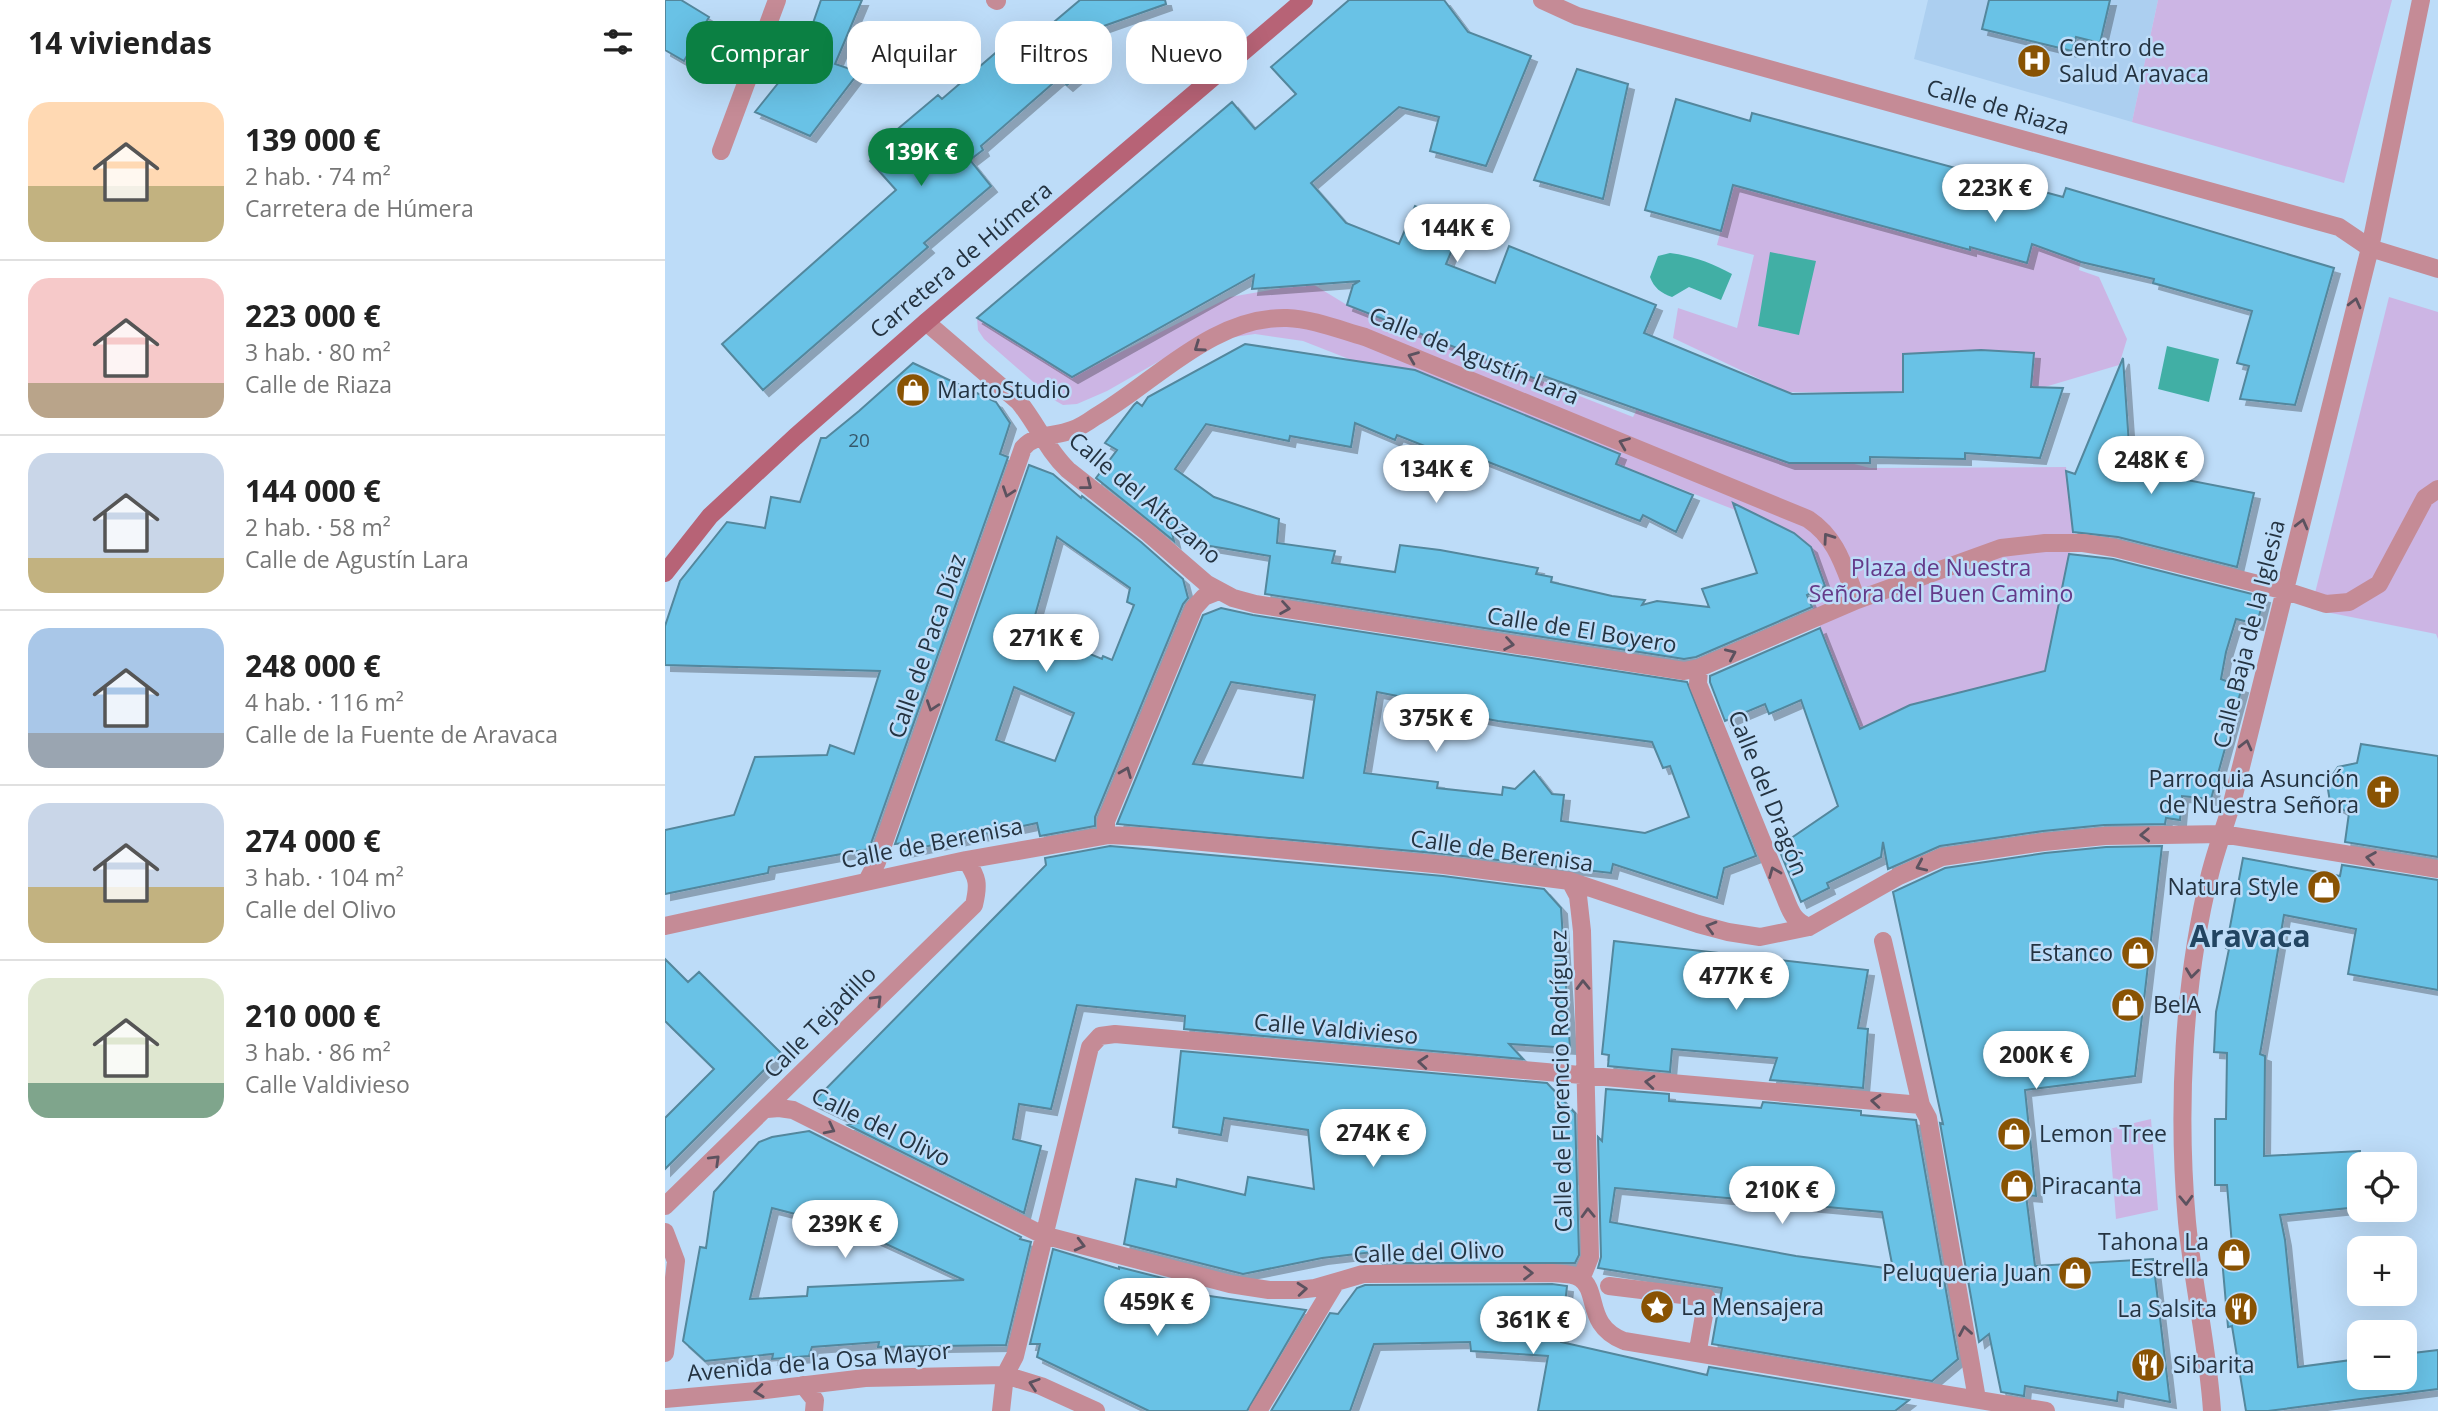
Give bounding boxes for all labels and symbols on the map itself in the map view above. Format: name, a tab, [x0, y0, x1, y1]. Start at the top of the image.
place label: Centro de Salud Aravaca	[2059, 31, 2209, 89]
hospital icon: Centro de Salud Aravaca	[2015, 42, 2053, 80]
street label: Calle de Riaza	[1923, 70, 2073, 142]
pin: 139K €	[864, 128, 978, 188]
pin: 223K €	[1938, 164, 2052, 224]
street label: Carretera de Húmera	[862, 173, 1058, 345]
pin: 144K €	[1400, 204, 1514, 264]
one-way arrow	[2347, 297, 2361, 309]
street label: Calle de Agustín Lara	[1365, 298, 1584, 412]
one-way arrow	[1194, 339, 1207, 351]
one-way arrow	[1408, 351, 1420, 365]
shop icon: MartoStudio	[894, 371, 932, 409]
place label: MartoStudio	[937, 373, 1071, 405]
street label: Calle del Altozano	[1062, 424, 1229, 571]
house number: 20	[848, 427, 870, 453]
pin: 248K €	[2094, 436, 2208, 496]
one-way arrow	[1619, 437, 1631, 451]
pin: 134K €	[1379, 446, 1493, 505]
one-way arrow	[1079, 477, 1092, 490]
one-way arrow	[1002, 485, 1016, 497]
street label: Calle Baja de la Iglesia	[2204, 516, 2292, 751]
one-way arrow	[2294, 518, 2308, 530]
one-way arrow	[1824, 533, 1836, 546]
street label: Calle de Paca Díaz	[879, 549, 973, 742]
park label: Plaza de Nuestra Señora del Buen Camino	[1809, 551, 2073, 609]
street label: Calle de El Boyero	[1485, 598, 1679, 660]
one-way arrow	[1279, 601, 1291, 616]
pin: 271K €	[989, 614, 1103, 674]
one-way arrow	[1503, 636, 1515, 651]
one-way arrow	[1724, 648, 1737, 662]
pin: 375K €	[1379, 694, 1493, 754]
one-way arrow	[926, 700, 940, 712]
street label: Calle del Dragón	[1721, 705, 1817, 880]
one-way arrow	[2238, 739, 2252, 751]
place label: Parroquia Asunción de Nuestra Señora	[2149, 762, 2359, 820]
one-way arrow	[1118, 766, 1132, 779]
church icon: Parroquia Asunción de Nuestra Señora	[2364, 773, 2402, 811]
street label: Calle de Berenisa	[838, 809, 1025, 875]
street label: Calle de Berenisa	[1409, 821, 1596, 879]
one-way arrow	[2139, 827, 2150, 843]
one-way arrow	[2365, 851, 2376, 866]
one-way arrow	[1916, 858, 1928, 872]
one-way arrow	[1768, 866, 1782, 879]
shop icon: Natura Style	[2305, 868, 2343, 906]
place label: Natura Style	[2167, 870, 2299, 902]
district label: Aravaca	[2189, 915, 2311, 956]
one-way arrow	[1705, 921, 1717, 936]
street label: Calle de Florencio Rodríguez	[1541, 929, 1579, 1233]
shop icon: Estanco	[2119, 934, 2157, 972]
place label: Estanco	[2029, 936, 2113, 968]
pin: 477K €	[1679, 953, 1793, 1012]
street label: Calle Tejadillo	[756, 958, 883, 1085]
one-way arrow	[2185, 967, 2200, 979]
one-way arrow	[1575, 980, 1591, 990]
shop icon: BelA	[2109, 986, 2147, 1024]
place label: BelA	[2153, 988, 2202, 1020]
one-way arrow	[869, 996, 882, 1009]
street label: Calle Valdivieso	[1253, 1005, 1420, 1051]
pin: 200K €	[1979, 1032, 2093, 1091]
one-way arrow	[1417, 1055, 1428, 1070]
one-way arrow	[1644, 1075, 1655, 1090]
street label: Calle del Olivo	[806, 1079, 956, 1174]
one-way arrow	[1871, 1094, 1882, 1109]
pin: 274K €	[1316, 1110, 1430, 1169]
shop icon: Lemon Tree	[1995, 1115, 2033, 1153]
place label: Lemon Tree	[2039, 1117, 2167, 1149]
one-way arrow	[823, 1121, 835, 1135]
one-way arrow	[707, 1155, 720, 1168]
pin: 210K €	[1725, 1166, 1839, 1226]
shop icon: Piracanta	[1998, 1167, 2036, 1205]
place label: Piracanta	[2041, 1169, 2142, 1201]
one-way arrow	[2179, 1195, 2194, 1206]
pin: 239K €	[788, 1200, 902, 1260]
one-way arrow	[1581, 1207, 1596, 1218]
place label: Tahona La Estrella	[2098, 1225, 2209, 1283]
street label: Calle del Olivo	[1353, 1232, 1505, 1270]
shop icon: Tahona La Estrella	[2215, 1236, 2253, 1274]
one-way arrow	[1074, 1237, 1086, 1251]
shop icon: Peluqueria Juan	[2056, 1254, 2094, 1292]
place label: Peluqueria Juan	[1882, 1256, 2051, 1288]
one-way arrow	[1523, 1265, 1534, 1281]
pin: 459K €	[1100, 1278, 1214, 1338]
one-way arrow	[1297, 1282, 1308, 1297]
place icon: La Mensajera	[1638, 1288, 1676, 1326]
place label: La Mensajera	[1681, 1290, 1824, 1322]
restaurant icon: La Salsita	[2222, 1290, 2260, 1328]
place label: La Salsita	[2117, 1292, 2217, 1324]
pin: 361K €	[1476, 1296, 1590, 1356]
one-way arrow	[1958, 1325, 1973, 1337]
street label: Avenida de la Osa Mayor	[685, 1333, 953, 1388]
restaurant icon: Sibarita	[2129, 1346, 2167, 1384]
place label: Sibarita	[2173, 1348, 2254, 1380]
one-way arrow	[1028, 1378, 1040, 1392]
one-way arrow	[754, 1383, 765, 1398]

